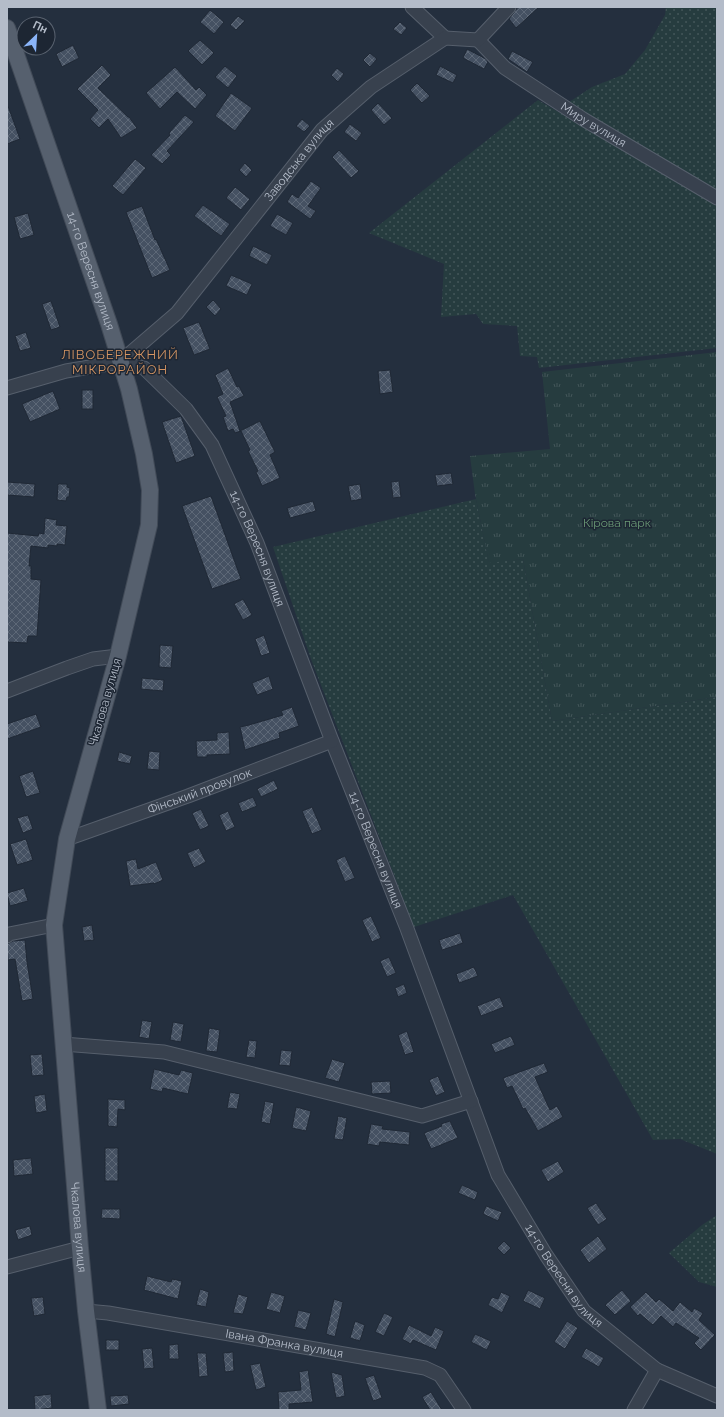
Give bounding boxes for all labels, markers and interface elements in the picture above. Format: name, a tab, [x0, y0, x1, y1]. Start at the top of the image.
north arrow	[16, 16, 56, 56]
text: Пн	[31, 18, 49, 36]
street label: Миру вулиця	[558, 99, 629, 150]
street label: Заводська вулиця	[261, 116, 337, 204]
street label: 14-го Вересня вулиця	[64, 210, 117, 332]
district label: ЛІВОБЕРЕЖНИЙ МІКРОРАЙОН	[61, 347, 179, 377]
street label: 14-го Вересня вулиця	[227, 488, 287, 608]
park label: Кірова парк	[583, 516, 651, 530]
street label: Чкалова вулиця	[86, 657, 124, 747]
street label: Фінський провулок	[146, 765, 254, 817]
street label: 14-го Вересня вулиця	[346, 790, 405, 910]
street label: Чкалова вулиця	[68, 1181, 89, 1273]
street label: 14-го Вересня вулиця	[522, 1222, 605, 1330]
street label: Івана Франка вулиця	[224, 1327, 344, 1361]

